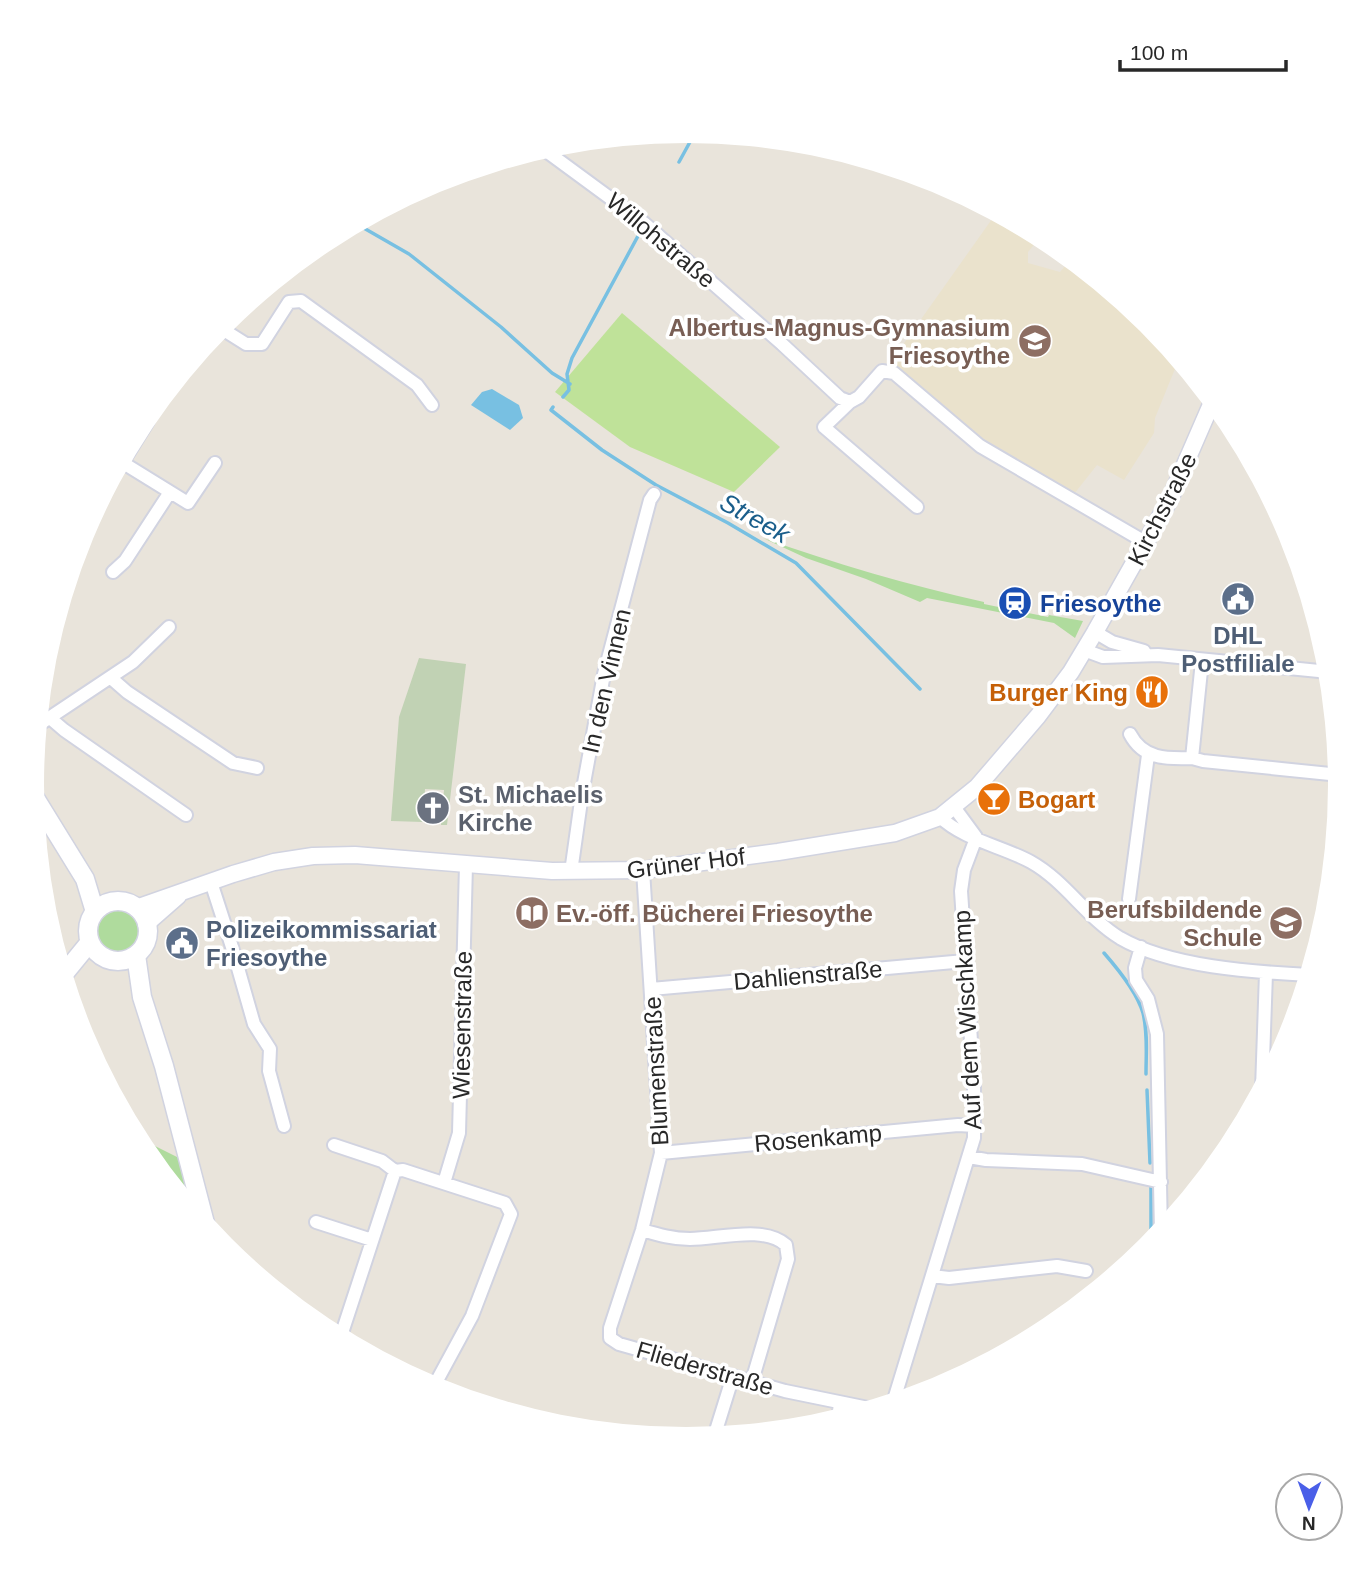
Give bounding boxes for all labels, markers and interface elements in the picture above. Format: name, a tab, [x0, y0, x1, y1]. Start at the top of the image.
scale bar	[1120, 28, 1286, 72]
text: 100 m	[1130, 41, 1188, 64]
street label: Willohstraße	[601, 187, 721, 293]
place label: Albertus-Magnus-Gymnasium Friesoythe	[669, 314, 1010, 369]
school or university icon: Albertus-Magnus-Gymnasium Friesoythe	[1016, 322, 1054, 360]
street label: Kirchstraße	[1122, 448, 1202, 570]
water label: Streek	[715, 487, 797, 550]
public building icon: DHL Postfiliale	[1219, 580, 1257, 618]
station icon: Friesoythe	[996, 584, 1034, 622]
place label: Friesoythe	[1040, 590, 1161, 617]
street label: In den Vinnen	[576, 606, 636, 756]
place label: DHL Postfiliale	[1181, 622, 1295, 677]
restaurant icon: Burger King	[1133, 673, 1171, 711]
place label: Burger King	[989, 679, 1128, 706]
bar icon: Bogart	[975, 780, 1013, 818]
place label: St. Michaelis Kirche	[458, 781, 603, 836]
place label: Bogart	[1018, 786, 1095, 813]
church icon: St. Michaelis Kirche	[414, 789, 452, 827]
street label: Grüner Hof	[625, 842, 747, 884]
library icon: Ev.-öff. Bücherei Friesoythe	[513, 894, 551, 932]
place label: Berufsbildende Schule	[1087, 896, 1262, 951]
place label: Ev.-öff. Bücherei Friesoythe	[556, 900, 873, 927]
school or university icon: Berufsbildende Schule	[1267, 904, 1305, 942]
street label: Auf dem Wischkamp	[948, 909, 986, 1131]
place label: Polizeikommissariat Friesoythe	[206, 916, 437, 971]
public building icon: Polizeikommissariat Friesoythe	[163, 924, 201, 962]
street label: Wiesenstraße	[447, 951, 477, 1099]
street label: Dahlienstraße	[732, 955, 884, 995]
street label: Blumenstraße	[639, 996, 673, 1146]
street label: Rosenkamp	[753, 1119, 883, 1157]
street label: Fliederstraße	[633, 1336, 777, 1400]
north arrow	[1274, 1472, 1344, 1542]
text: N	[1302, 1513, 1316, 1534]

